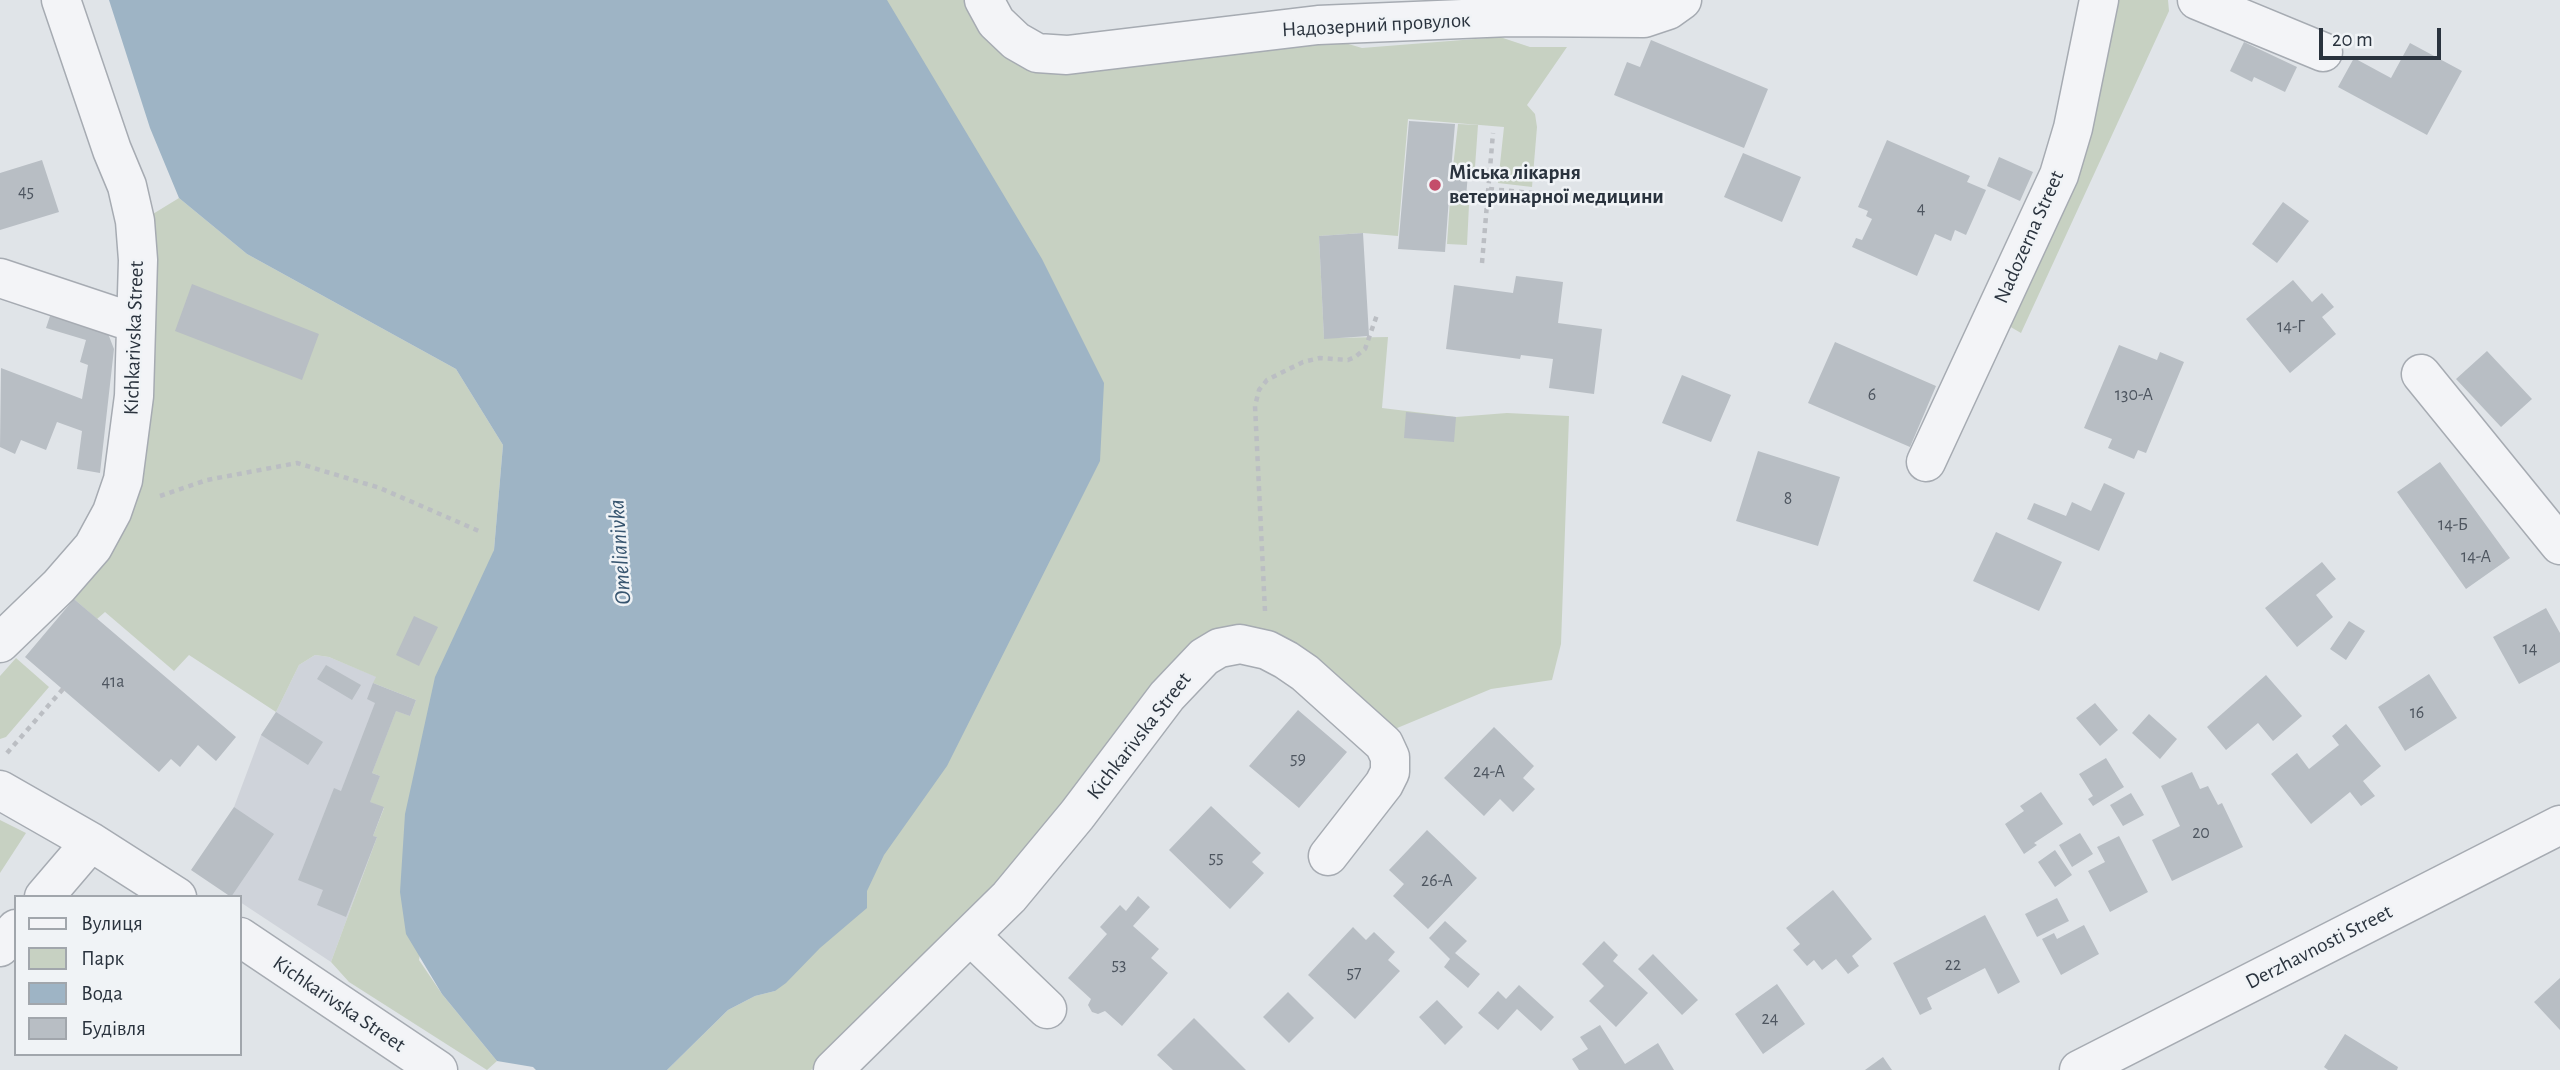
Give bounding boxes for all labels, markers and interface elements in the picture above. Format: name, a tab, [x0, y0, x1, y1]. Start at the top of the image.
street label: Надозерний провулок	[1281, 7, 1471, 43]
scale bar	[2322, 14, 2444, 58]
text: 20 m	[2332, 29, 2373, 50]
place label: Міська лікарня ветеринарної медицини	[1449, 160, 1664, 210]
street label: Nadozerna Street	[1988, 167, 2070, 307]
marker: Міська лікарня ветеринарної медицини	[1427, 177, 1443, 193]
house number: 45	[18, 181, 34, 203]
house number: 4	[1917, 198, 1925, 220]
street label: Kichkarivska Street	[119, 260, 149, 416]
house number: 14-Г	[2277, 316, 2305, 338]
house number: 6	[1868, 384, 1876, 406]
house number: 130-А	[2115, 384, 2153, 406]
house number: 8	[1784, 488, 1792, 510]
water label: Omelianivka	[603, 498, 637, 606]
house number: 14-Б	[2438, 514, 2468, 536]
house number: 14-А	[2461, 546, 2491, 568]
house number: 14	[2523, 638, 2537, 660]
street label: Kichkarivska Street	[1082, 667, 1196, 805]
house number: 41а	[101, 671, 125, 693]
house number: 16	[2410, 702, 2424, 724]
house number: 59	[1290, 748, 1306, 770]
house number: 24-А	[1473, 761, 1505, 783]
house number: 20	[2192, 822, 2210, 844]
house number: 55	[1208, 847, 1224, 869]
house number: 26-А	[1421, 870, 1453, 892]
legend	[14, 895, 242, 1056]
street label: Derzhavnosti Street	[2241, 899, 2397, 995]
text: Вулиця	[81, 913, 143, 934]
text: Парк	[81, 948, 124, 969]
street label: Kichkarivska Street	[268, 950, 410, 1058]
house number: 53	[1112, 954, 1126, 976]
house number: 22	[1945, 954, 1961, 976]
house number: 57	[1346, 962, 1362, 984]
text: Вода	[81, 983, 123, 1004]
house number: 24	[1762, 1008, 1778, 1030]
text: Будівля	[81, 1018, 146, 1039]

